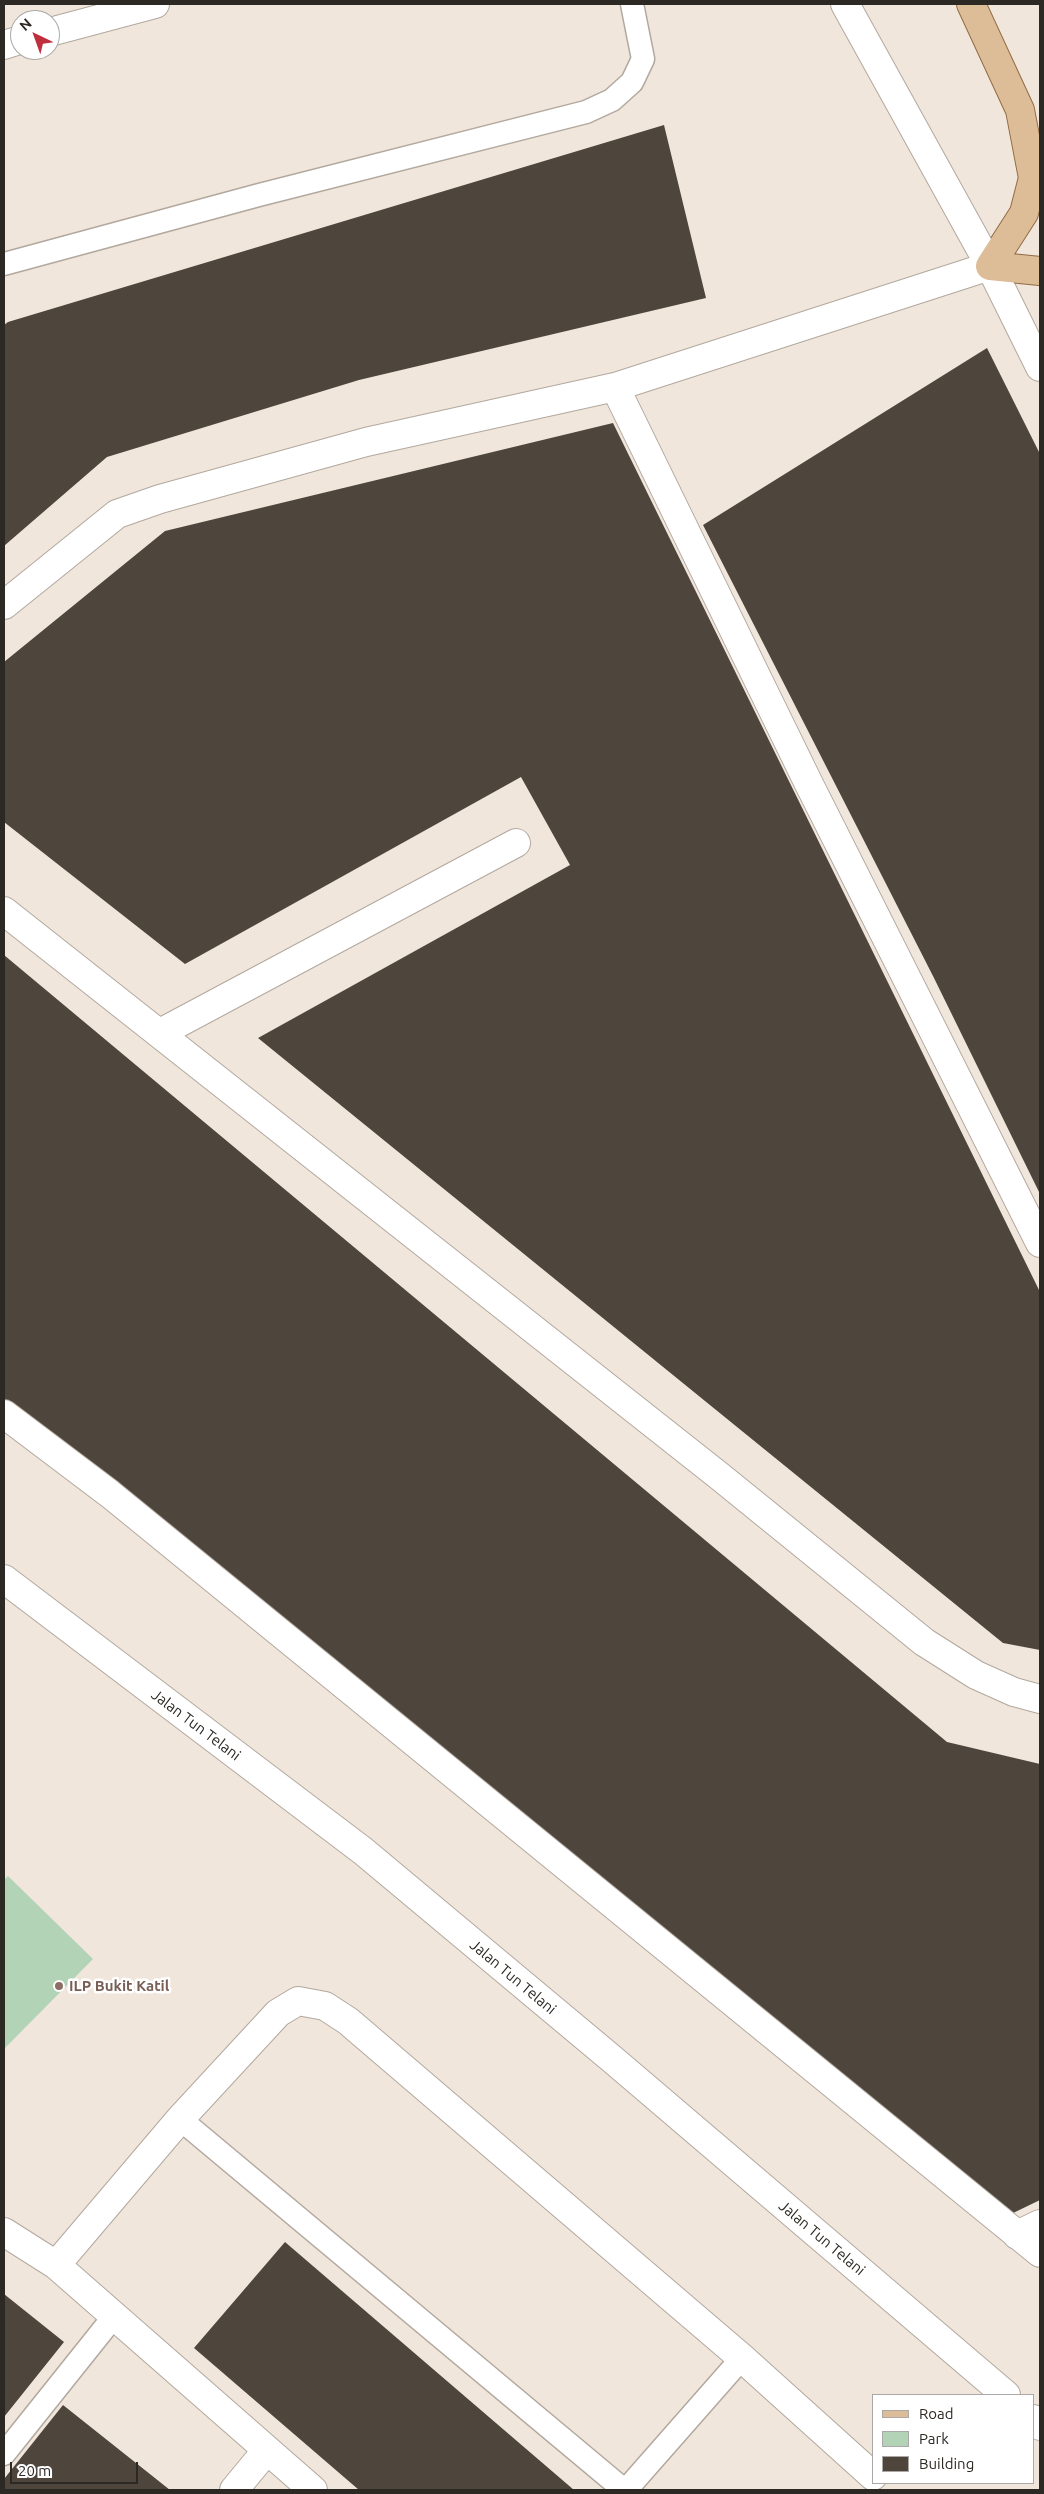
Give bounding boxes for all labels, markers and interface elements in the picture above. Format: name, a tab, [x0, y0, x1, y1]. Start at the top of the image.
north arrow	[10, 10, 60, 60]
text: N	[16, 15, 35, 34]
street label: Jalan Tun Telani	[148, 1686, 244, 1764]
street label: Jalan Tun Telani	[466, 1936, 560, 2018]
place label: ILP Bukit Katil	[69, 1977, 169, 1995]
marker: ILP Bukit Katil	[53, 1980, 65, 1992]
street label: Jalan Tun Telani	[775, 2197, 869, 2279]
legend	[872, 2394, 1034, 2484]
text: Road	[919, 2405, 954, 2422]
text: Park	[919, 2430, 949, 2447]
scale bar	[12, 2452, 140, 2484]
text: Building	[919, 2455, 974, 2472]
text: 20 m	[18, 2462, 51, 2479]

